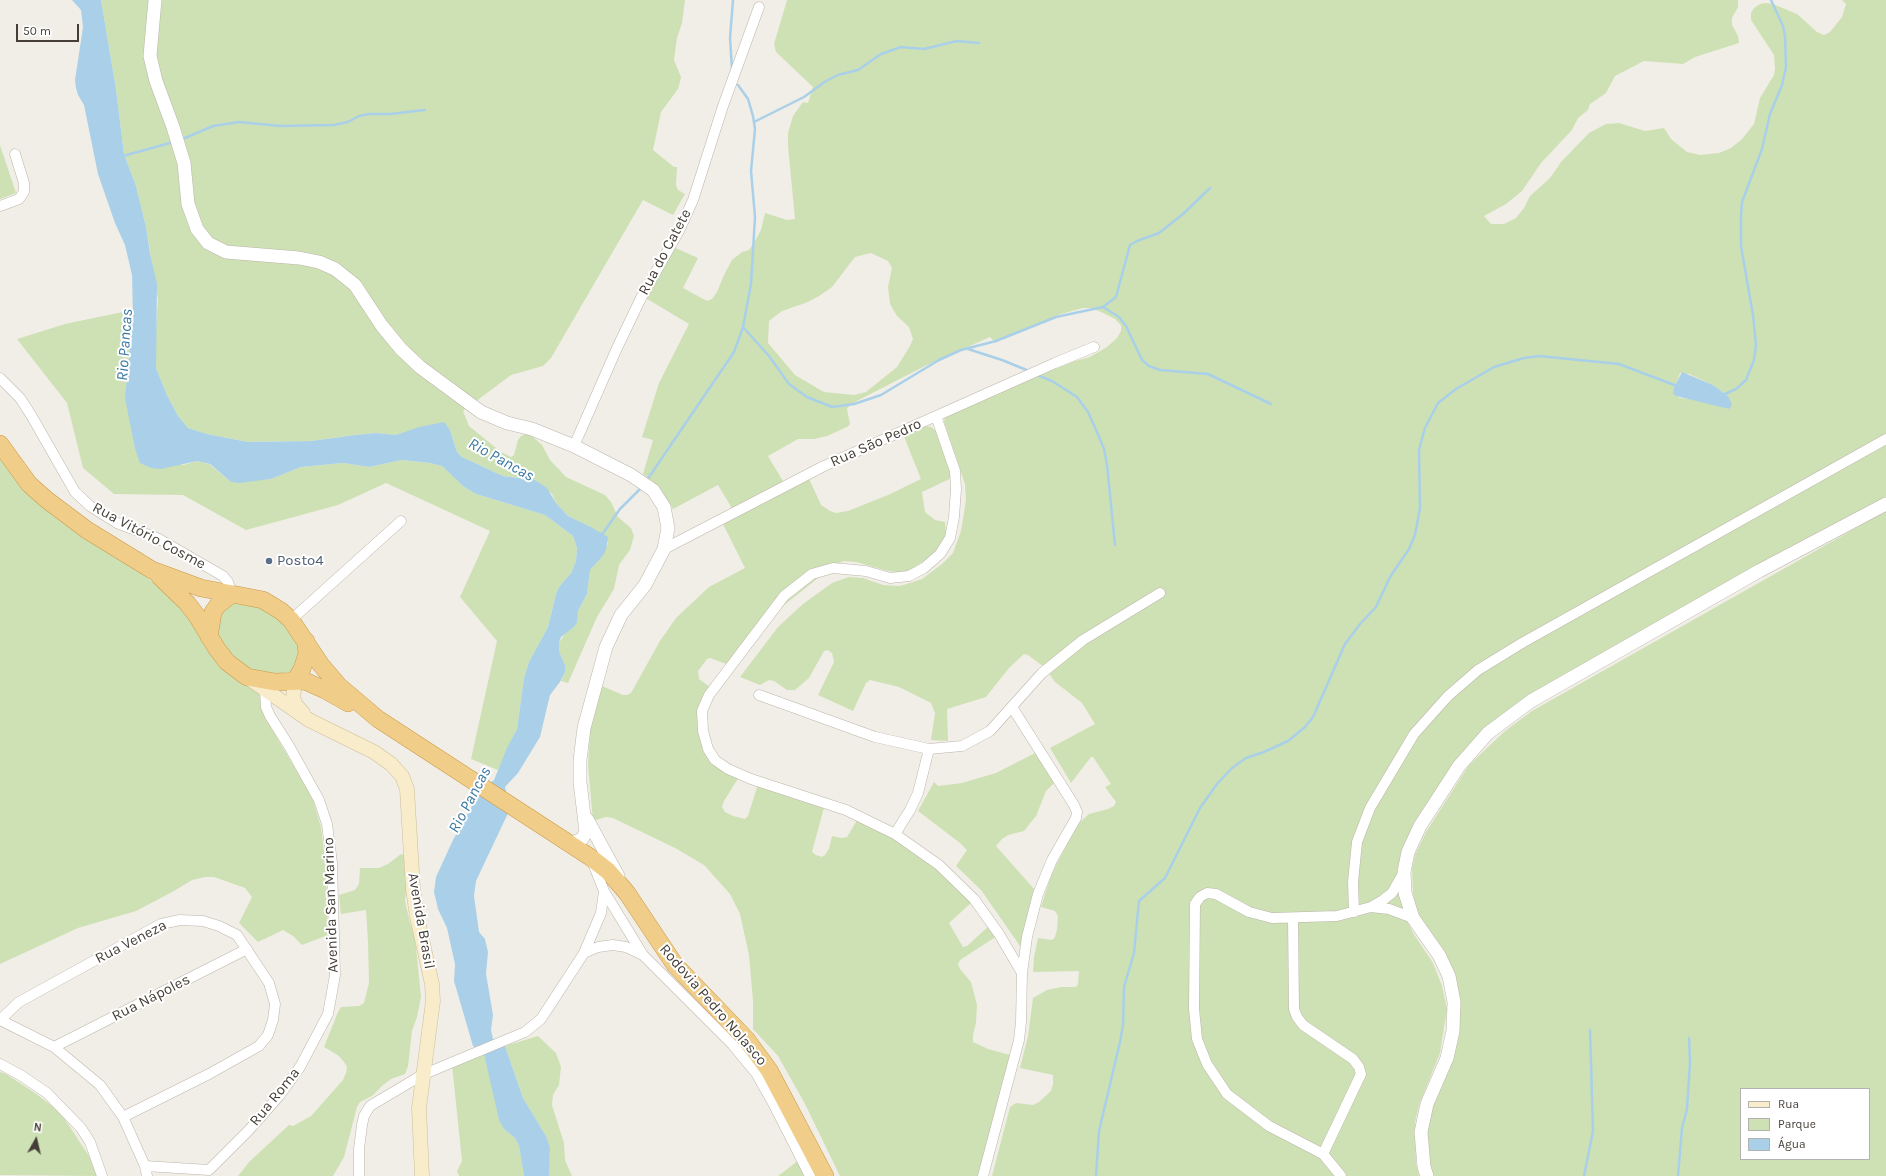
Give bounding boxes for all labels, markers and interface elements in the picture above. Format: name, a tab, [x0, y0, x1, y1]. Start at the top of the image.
scale bar	[18, 16, 81, 42]
text: 50 m	[23, 24, 51, 38]
street label: Rua do Catete	[635, 206, 695, 298]
water label: Rio Pancas	[113, 308, 137, 382]
street label: Rua São Pedro	[828, 415, 924, 471]
water label: Rio Pancas	[465, 434, 537, 486]
street label: Rua Vitório Cosme	[89, 499, 209, 573]
place label: Posto4	[277, 552, 324, 570]
marker: Posto4	[264, 556, 274, 566]
water label: Rio Pancas	[445, 764, 495, 836]
street label: Avenida San Marino	[320, 837, 342, 973]
street label: Avenida Brasil	[404, 872, 438, 970]
street label: Rua Veneza	[92, 916, 170, 968]
street label: Rodovia Pedro Nolasco	[655, 941, 771, 1069]
street label: Rua Nápoles	[109, 971, 193, 1025]
street label: Rua Roma	[246, 1064, 304, 1130]
legend	[1740, 1088, 1870, 1160]
text: Rua	[1778, 1097, 1799, 1111]
text: Parque	[1778, 1117, 1816, 1131]
north arrow	[16, 1120, 56, 1160]
text: N	[33, 1121, 43, 1135]
text: Água	[1778, 1137, 1806, 1151]

